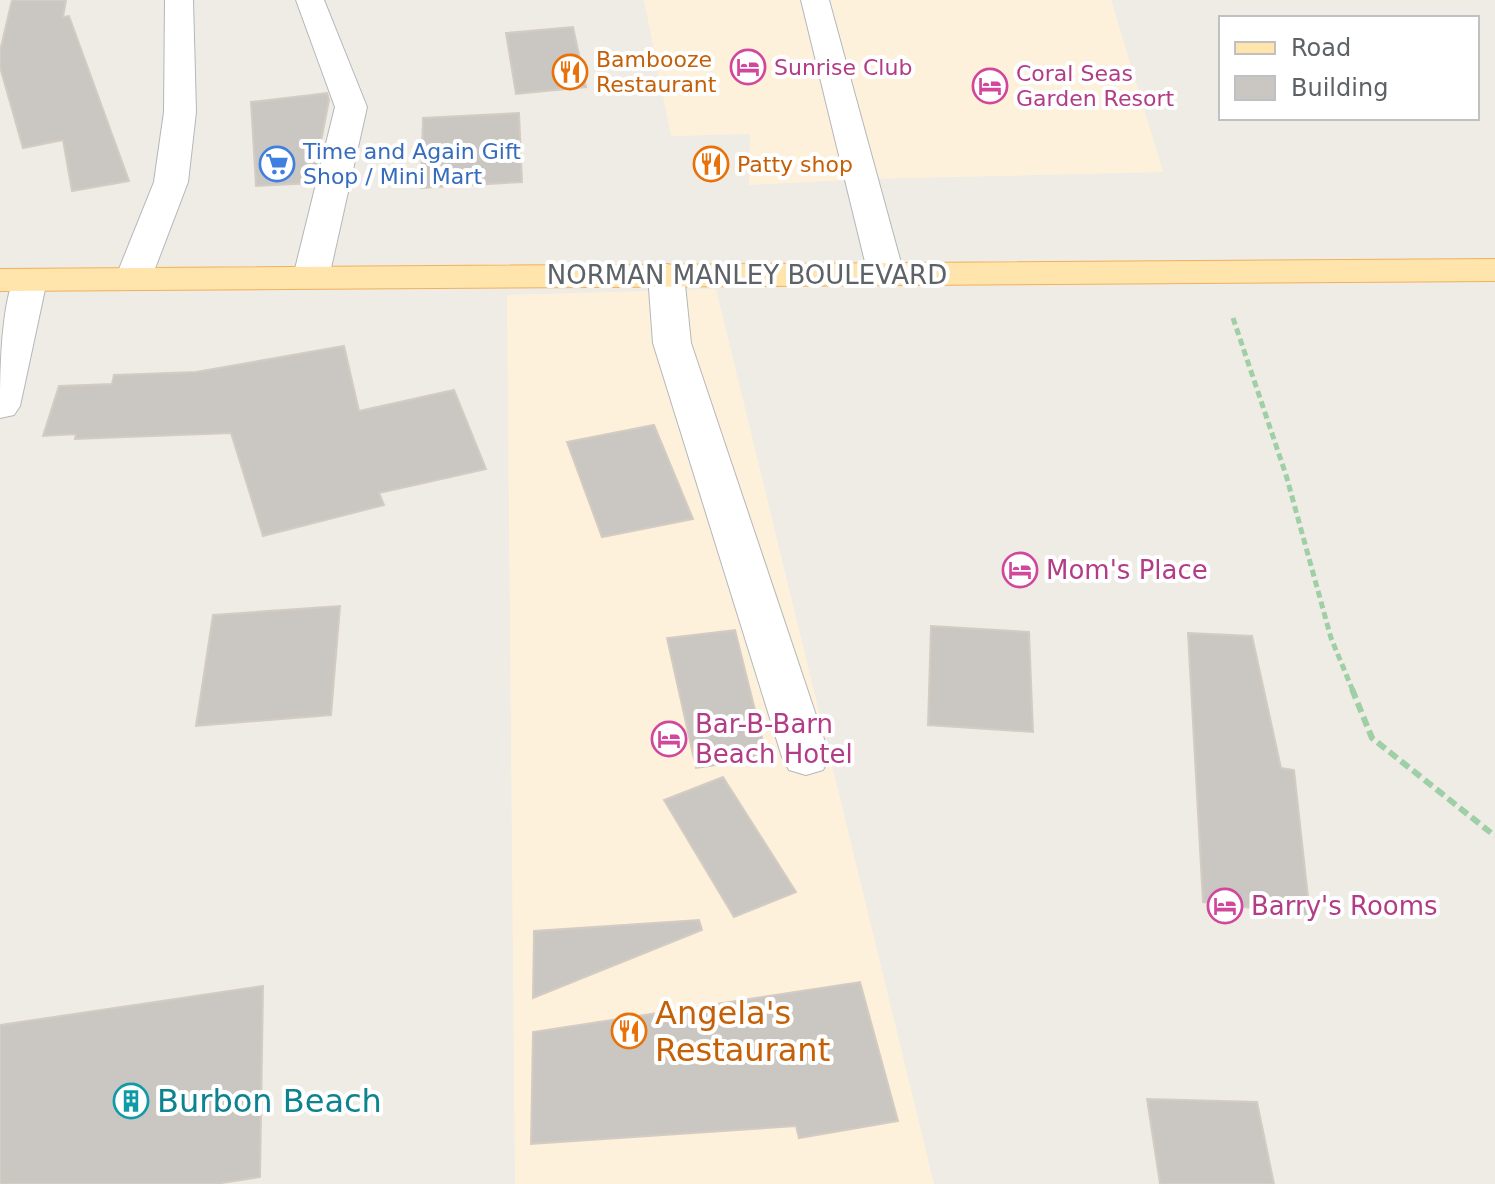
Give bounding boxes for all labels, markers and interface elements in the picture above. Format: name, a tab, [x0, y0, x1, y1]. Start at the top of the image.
legend	[1219, 16, 1479, 120]
text: Road	[1291, 34, 1351, 62]
place label: Bambooze Restaurant	[596, 47, 717, 97]
hotel icon: Sunrise Club	[729, 48, 767, 86]
restaurant icon: Bambooze Restaurant	[551, 53, 589, 91]
place label: Sunrise Club	[774, 55, 912, 80]
place label: Coral Seas Garden Resort	[1016, 61, 1174, 111]
hotel icon: Coral Seas Garden Resort	[971, 67, 1009, 105]
text: Building	[1291, 74, 1388, 102]
place label: Time and Again Gift Shop / Mini Mart	[302, 139, 521, 189]
supermarket icon: Time and Again Gift Shop / Mini Mart	[258, 145, 296, 183]
restaurant icon: Patty shop	[692, 145, 730, 183]
place label: Patty shop	[737, 152, 853, 177]
street label: NORMAN MANLEY BOULEVARD	[547, 260, 947, 290]
hotel icon: Mom's Place	[1001, 551, 1039, 589]
place label: Mom's Place	[1046, 555, 1208, 585]
place label: Bar-B-Barn Beach Hotel	[695, 709, 853, 769]
hotel icon: Bar-B-Barn Beach Hotel	[650, 720, 688, 758]
hotel icon: Barry's Rooms	[1206, 887, 1244, 925]
place label: Barry's Rooms	[1251, 891, 1438, 921]
place label: Angela's Restaurant	[655, 994, 830, 1069]
restaurant icon: Angela's Restaurant	[610, 1012, 648, 1050]
building icon: Burbon Beach	[112, 1082, 150, 1120]
place label: Burbon Beach	[157, 1082, 382, 1120]

